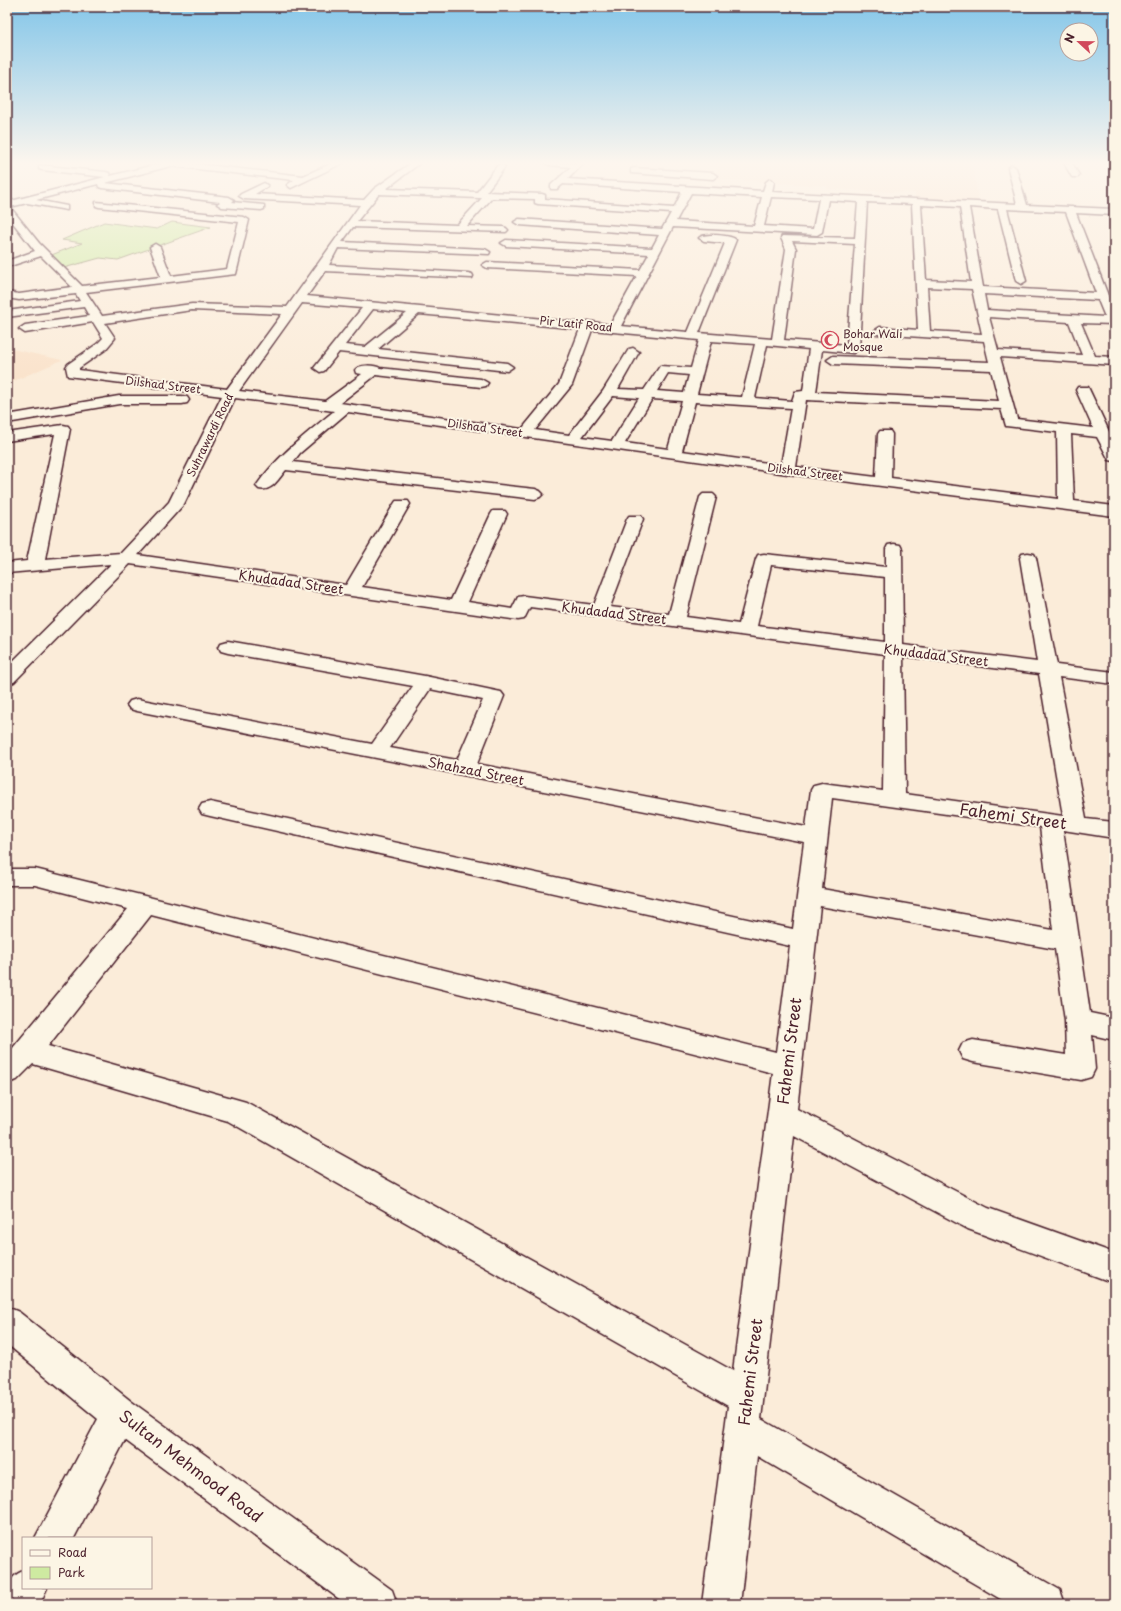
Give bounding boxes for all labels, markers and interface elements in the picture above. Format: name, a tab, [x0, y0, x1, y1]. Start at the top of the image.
north arrow	[1059, 22, 1099, 62]
text: N	[1060, 31, 1079, 45]
street label: Pir Latif Road	[539, 311, 613, 336]
place label: Bohar Wali Mosque	[843, 325, 902, 355]
mosque icon: Bohar Wali Mosque	[820, 330, 840, 350]
street label: Dilshad Street	[124, 371, 202, 398]
street label: Suhrawardi Road	[182, 390, 237, 479]
street label: Dilshad Street	[446, 414, 524, 441]
street label: Dilshad Street	[766, 458, 844, 485]
street label: Khudadad Street	[237, 565, 345, 598]
street label: Khudadad Street	[560, 597, 668, 628]
street label: Khudadad Street	[882, 639, 990, 670]
street label: Shahzad Street	[426, 752, 526, 789]
street label: Fahemi Street	[958, 796, 1069, 834]
street label: Fahemi Street	[770, 995, 807, 1106]
street label: Fahemi Street	[731, 1316, 768, 1427]
street label: Sultan Mehmood Road	[115, 1403, 268, 1527]
legend	[22, 1537, 152, 1589]
text: Road	[58, 1543, 87, 1561]
text: Park	[58, 1563, 85, 1581]

